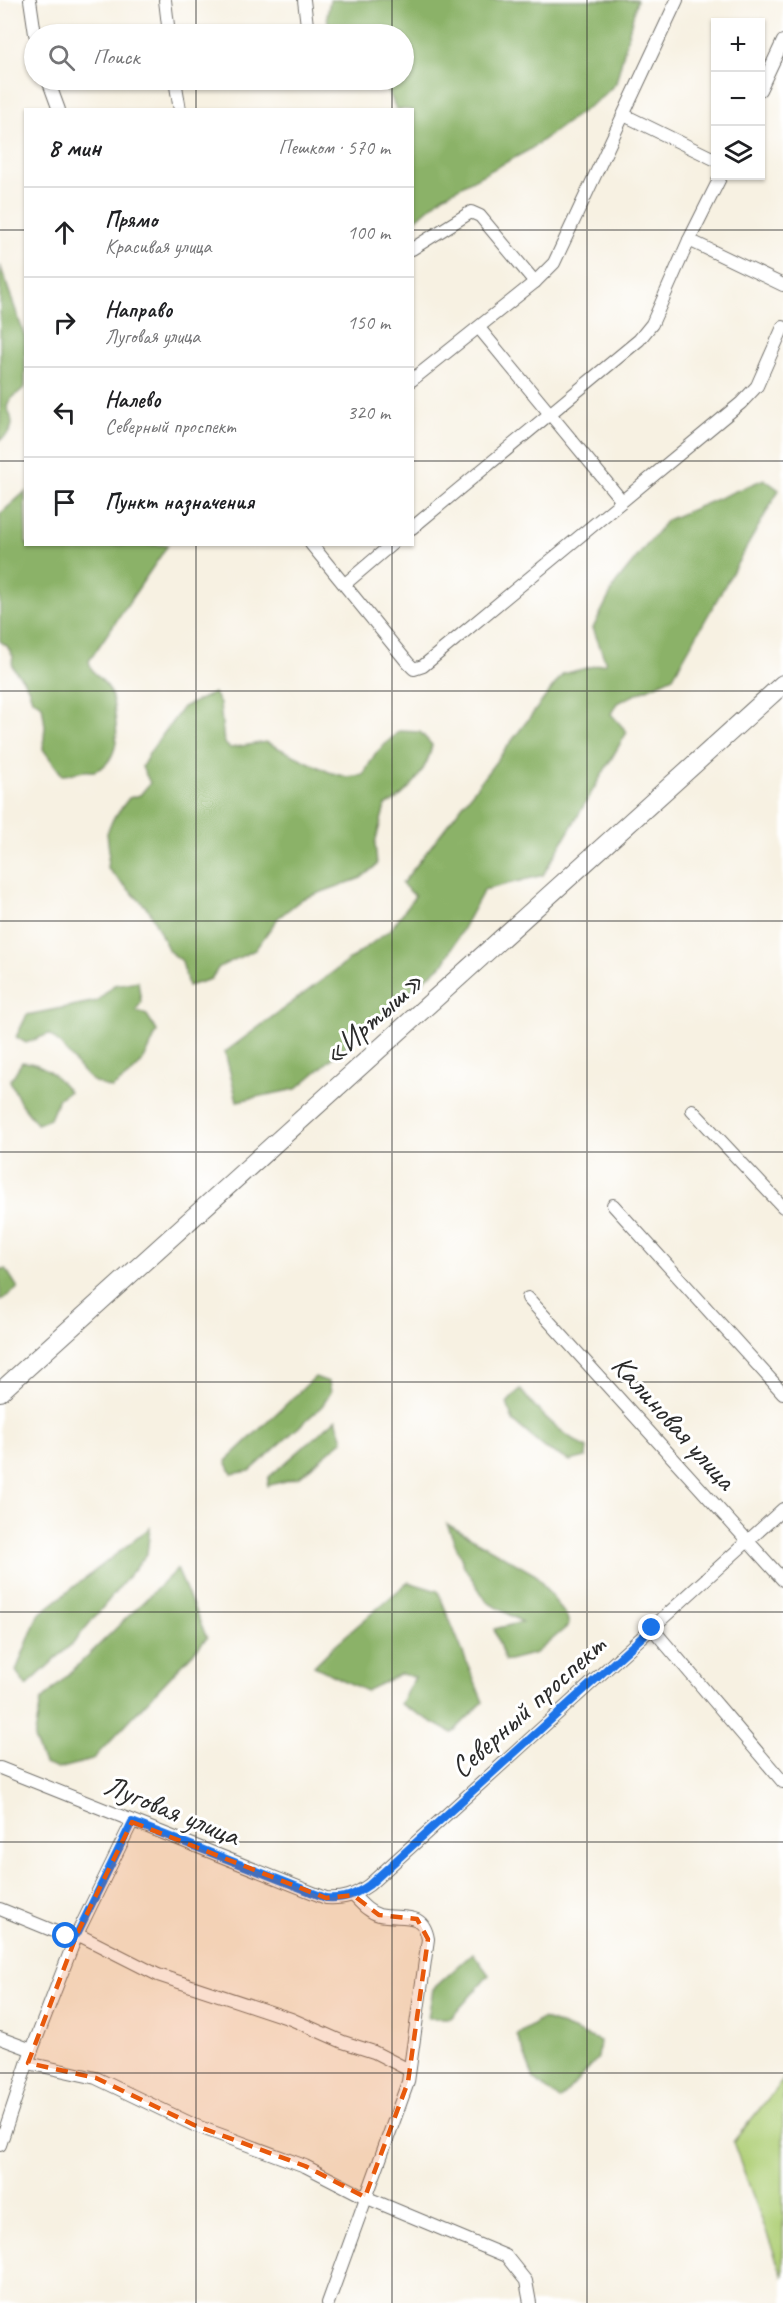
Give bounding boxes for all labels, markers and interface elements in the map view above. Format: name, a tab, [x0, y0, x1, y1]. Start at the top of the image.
map controls	[711, 18, 765, 180]
button: +	[711, 18, 765, 72]
search box	[24, 24, 414, 90]
icon: search	[45, 41, 78, 74]
text: Поиск	[93, 43, 139, 71]
button: −	[711, 72, 765, 126]
button: layers	[711, 126, 765, 180]
text: 8 мин	[48, 131, 101, 164]
text: Пешком · 570 m	[278, 135, 390, 160]
text: Прямо	[105, 206, 157, 234]
icon: ahead	[48, 216, 81, 249]
text: 100 m	[347, 220, 390, 245]
text: Красивая улица	[105, 234, 211, 259]
text: Направо	[105, 296, 172, 324]
icon: right	[48, 306, 81, 339]
text: 150 m	[347, 310, 390, 335]
text: Луговая улица	[105, 324, 200, 349]
text: Налево	[105, 386, 161, 414]
icon: left	[48, 396, 81, 429]
text: 320 m	[347, 400, 390, 425]
text: Северный проспект	[105, 414, 236, 439]
icon: arrive	[48, 486, 81, 519]
text: Пункт назначения	[105, 488, 254, 516]
street label: «Иртыш»	[315, 963, 431, 1073]
street label: Калиновая улица	[603, 1347, 746, 1499]
route end	[638, 1614, 664, 1640]
street label: Северный проспект	[442, 1625, 615, 1786]
street label: Луговая улица	[99, 1766, 247, 1855]
route start	[52, 1922, 78, 1948]

